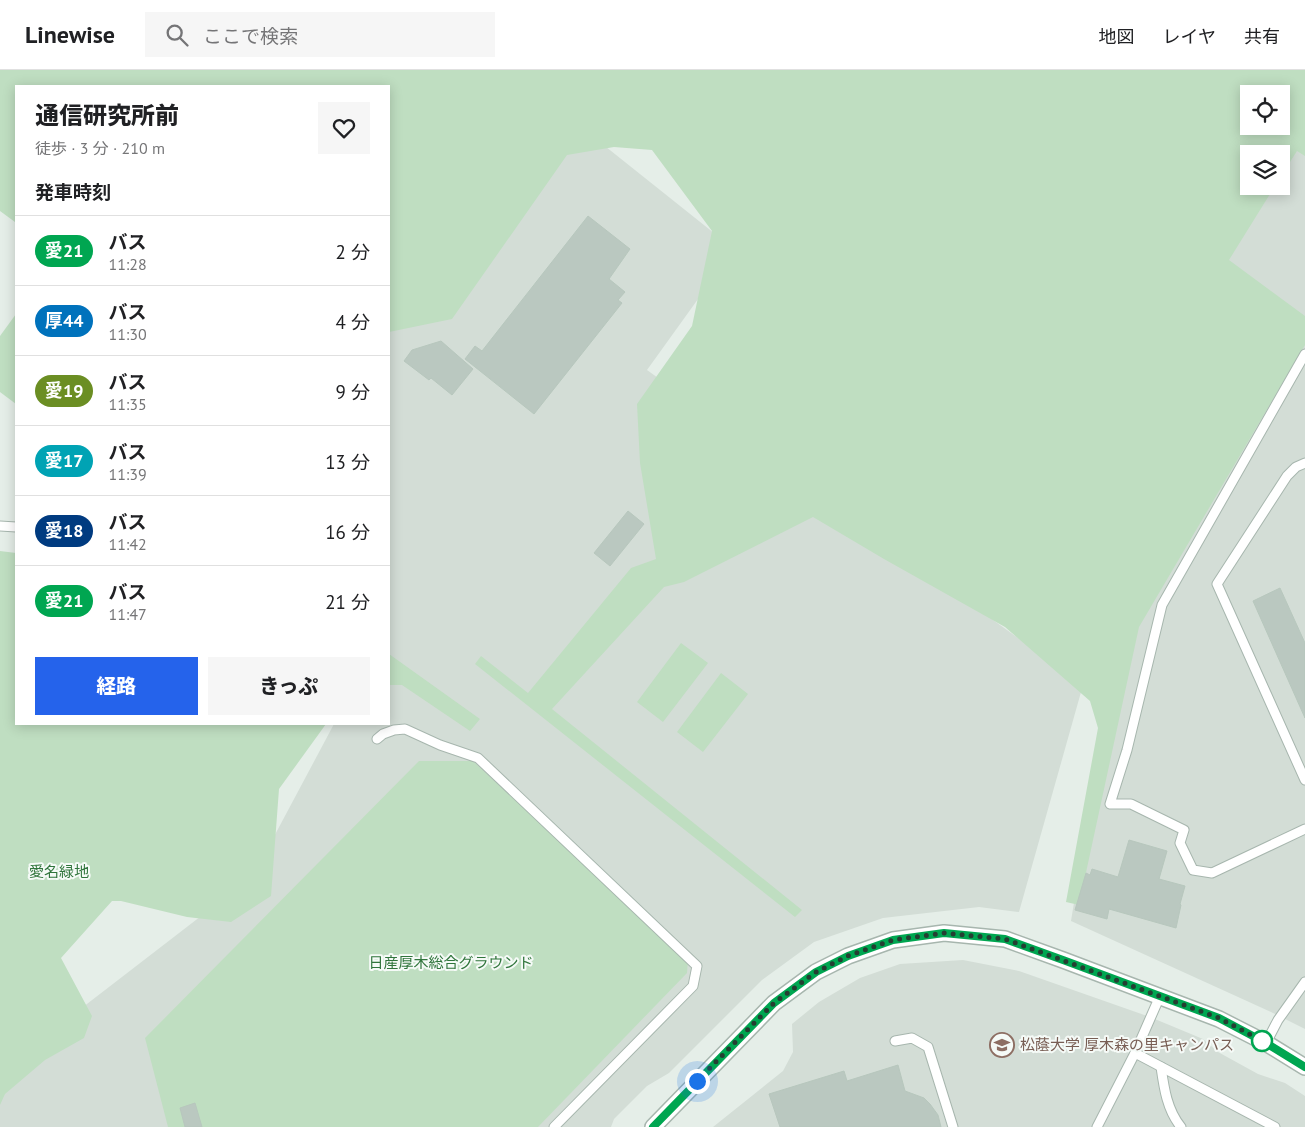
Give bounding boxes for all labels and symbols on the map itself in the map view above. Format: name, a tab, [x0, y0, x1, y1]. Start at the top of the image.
park label: 愛名緑地	[29, 862, 89, 881]
park label: 日産厚木総合グラウンド	[368, 953, 534, 972]
unlabelled marker	[1251, 1030, 1273, 1052]
school or university icon: 松蔭大学 厚木森の里キャンパス	[989, 1032, 1015, 1058]
place label: 松蔭大学 厚木森の里キャンパス	[1020, 1035, 1234, 1054]
your location	[685, 1069, 710, 1094]

